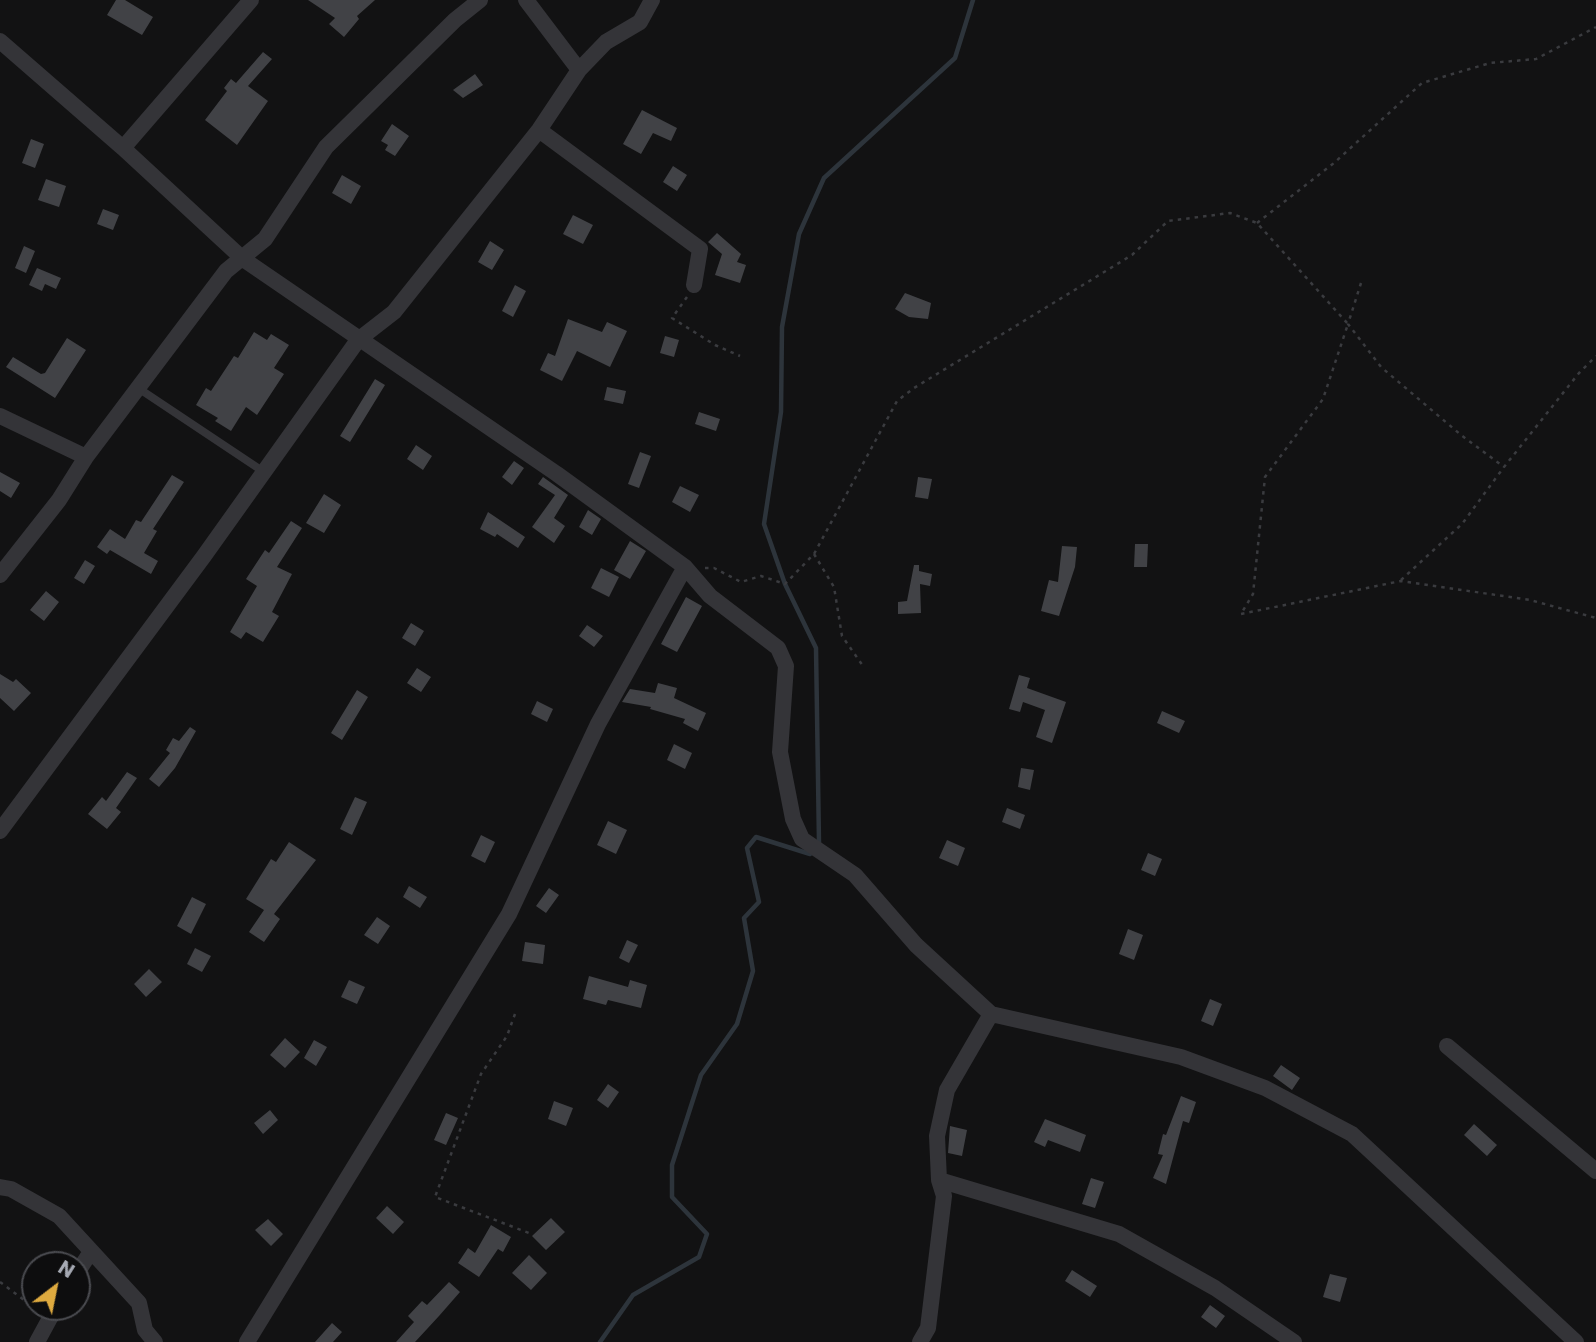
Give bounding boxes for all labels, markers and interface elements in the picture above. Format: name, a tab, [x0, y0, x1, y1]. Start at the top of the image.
north arrow	[21, 1251, 91, 1321]
text: N	[53, 1254, 80, 1285]

